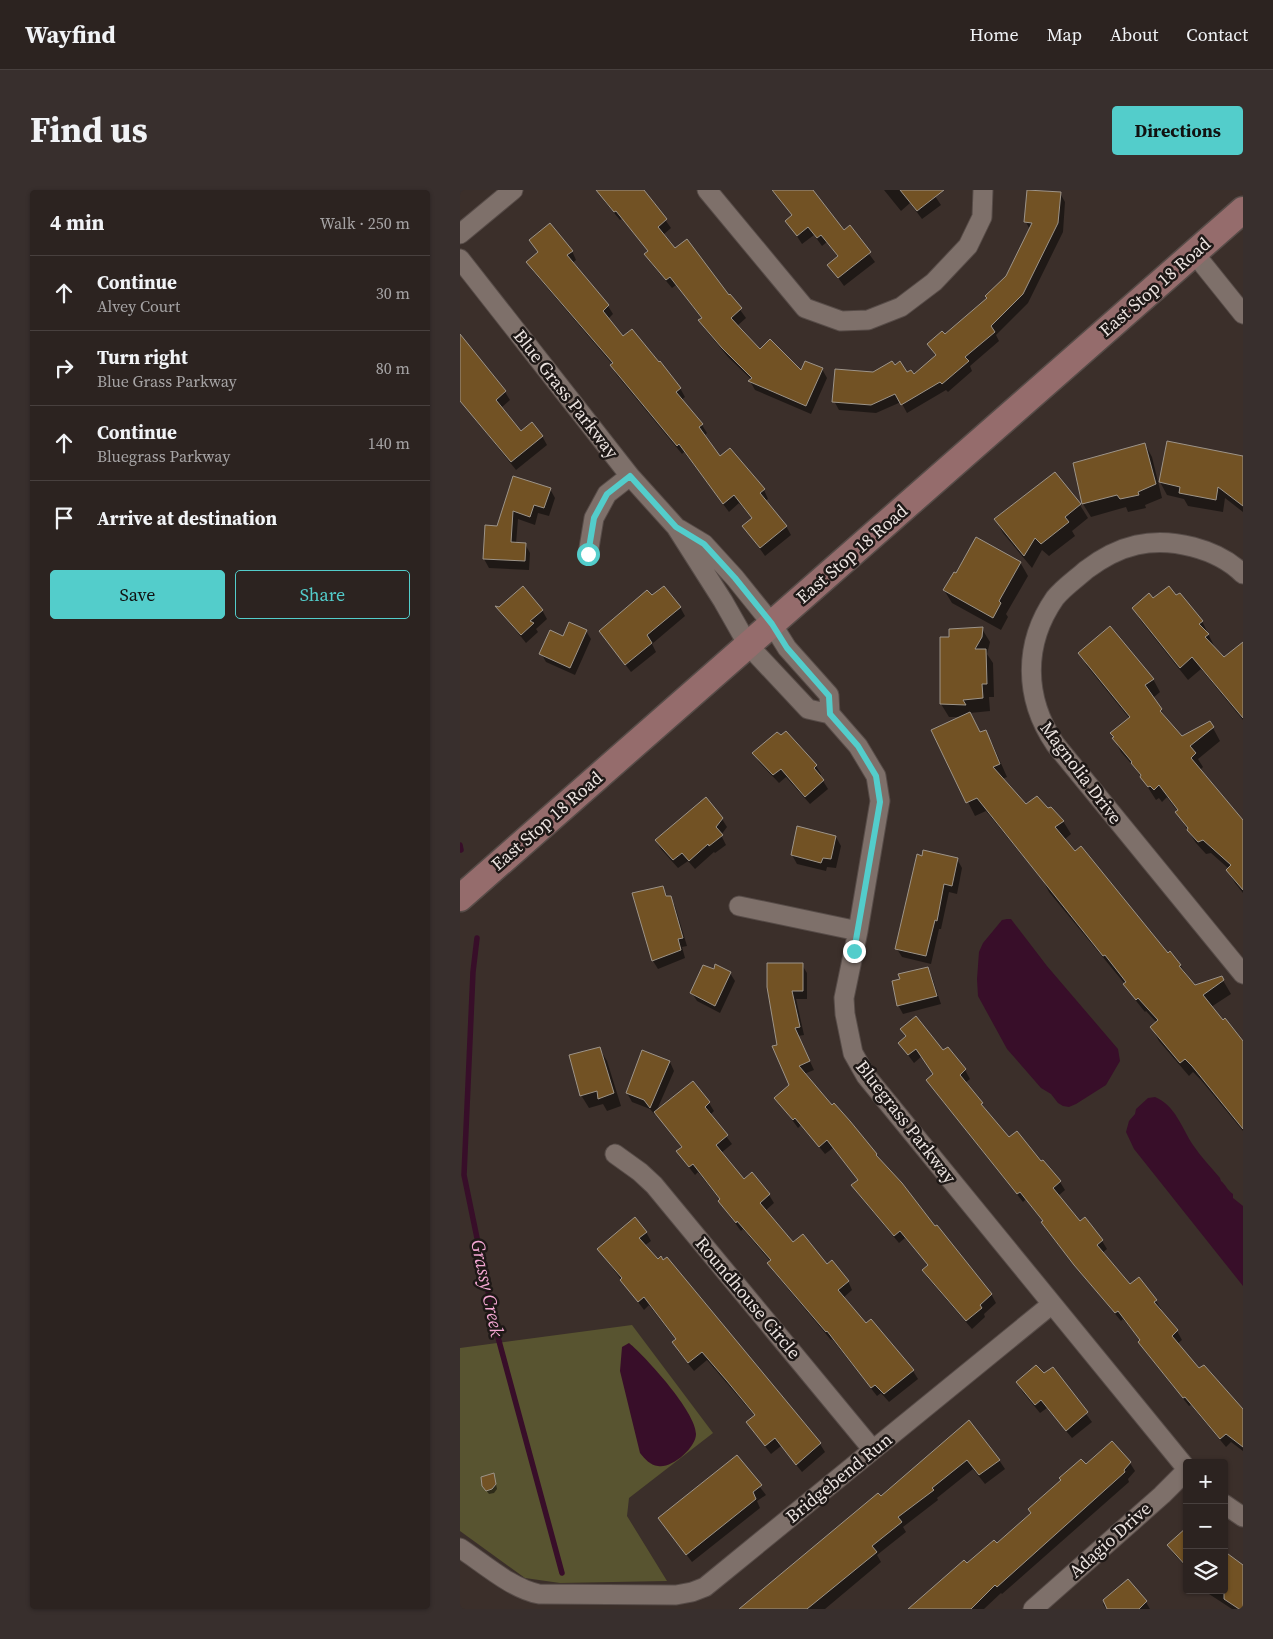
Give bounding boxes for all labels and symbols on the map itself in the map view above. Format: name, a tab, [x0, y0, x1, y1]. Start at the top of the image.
street label: East Stop 18 Road	[1094, 231, 1216, 342]
street label: Blue Grass Parkway	[508, 324, 625, 464]
street label: East Stop 18 Road	[791, 498, 913, 609]
route start	[577, 543, 600, 566]
street label: Magnolia Drive	[1035, 716, 1128, 829]
street label: East Stop 18 Road	[486, 765, 608, 876]
route end	[843, 940, 866, 963]
street label: Bluegrass Parkway	[850, 1055, 963, 1189]
street label: Roundhouse Circle	[690, 1231, 807, 1364]
water label: Grassy Creek	[465, 1237, 511, 1339]
street label: Bridgebend Run	[780, 1427, 897, 1528]
street label: Adagio Drive	[1063, 1496, 1156, 1583]

